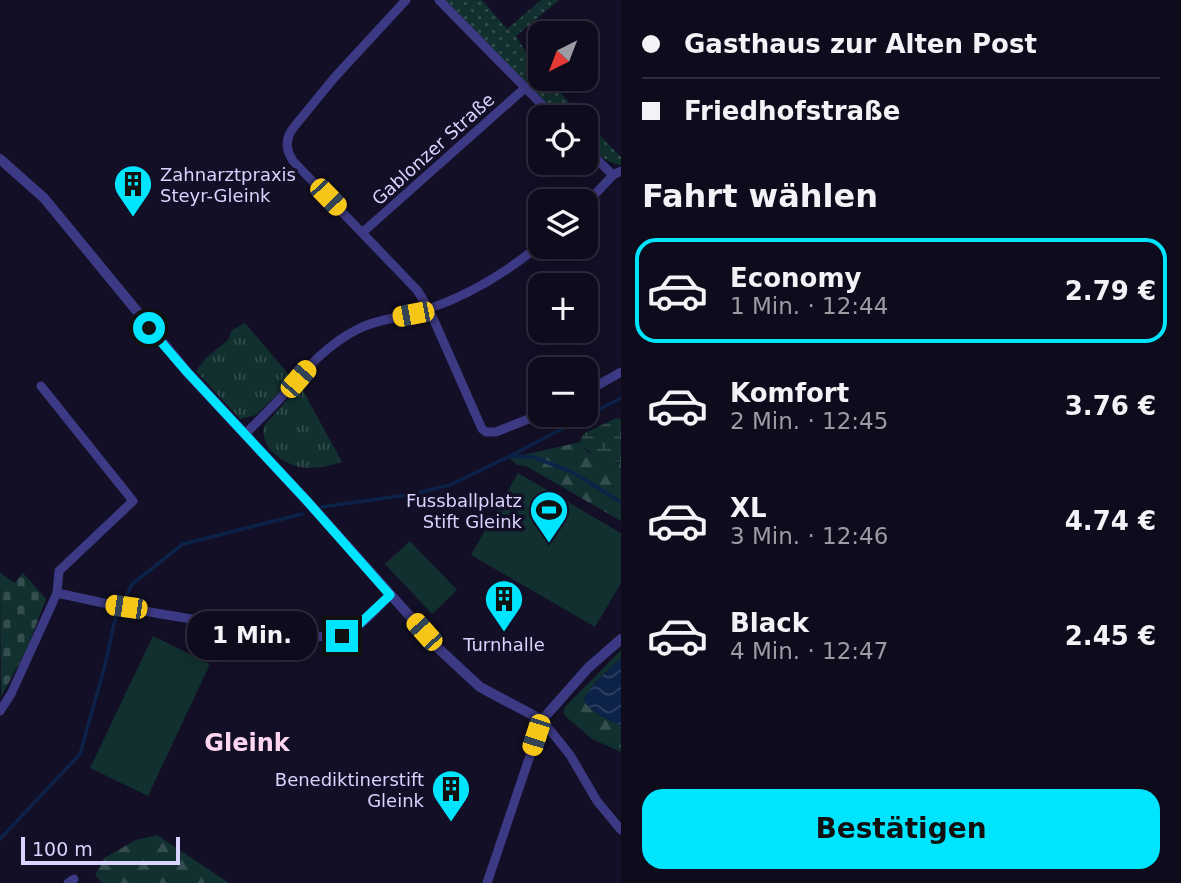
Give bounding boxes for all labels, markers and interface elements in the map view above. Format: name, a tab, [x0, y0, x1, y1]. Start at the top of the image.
north arrow	[528, 21, 598, 91]
map controls	[528, 21, 598, 427]
text: Gasthaus zur Alten Post	[684, 29, 1037, 59]
street label: Gablonzer Straße	[368, 89, 498, 209]
text: Friedhofstraße	[684, 96, 900, 126]
button: locate	[528, 105, 598, 175]
building icon: Zahnarztpraxis Steyr-Gleink	[112, 163, 154, 218]
place label: Zahnarztpraxis Steyr-Gleink	[160, 164, 296, 206]
car	[306, 175, 351, 219]
text: Fahrt wählen	[642, 177, 878, 215]
button: layers	[528, 189, 598, 259]
icon: car	[646, 259, 709, 322]
text: Economy	[730, 263, 861, 293]
button: +	[528, 273, 598, 343]
text: 2.79 €	[1065, 276, 1156, 306]
text: 1 Min. · 12:44	[730, 293, 888, 319]
car	[391, 300, 436, 328]
route start	[133, 312, 165, 344]
car	[277, 356, 320, 402]
button: −	[528, 357, 598, 427]
icon: car	[646, 374, 709, 437]
text: Komfort	[730, 378, 849, 408]
text: 3.76 €	[1065, 391, 1156, 421]
text: 2 Min. · 12:45	[730, 408, 888, 434]
sports icon: Fussballplatz Stift Gleink	[528, 489, 570, 544]
icon: car	[646, 489, 709, 552]
place label: Fussballplatz Stift Gleink	[406, 490, 523, 532]
text: XL	[730, 493, 767, 523]
text: 4.74 €	[1065, 506, 1156, 536]
text: 3 Min. · 12:46	[730, 523, 888, 549]
building icon: Turnhalle	[483, 578, 525, 633]
car	[104, 594, 149, 620]
icon: car	[646, 604, 709, 667]
text: Black	[730, 608, 809, 638]
car	[403, 609, 446, 655]
callout: 1 Min.	[188, 612, 318, 660]
route end	[326, 620, 358, 652]
text: 2.45 €	[1065, 621, 1156, 651]
text: 1 Min.	[212, 622, 292, 648]
place label: Turnhalle	[462, 634, 545, 655]
text: 4 Min. · 12:47	[730, 638, 888, 664]
car	[520, 712, 553, 758]
district label: Gleink	[204, 729, 291, 757]
building icon: Benediktinerstift Gleink	[430, 768, 472, 823]
place label: Benediktinerstift Gleink	[275, 769, 425, 811]
button: Bestätigen	[642, 789, 1160, 869]
scale bar	[21, 834, 180, 866]
text: 100 m	[32, 838, 93, 860]

